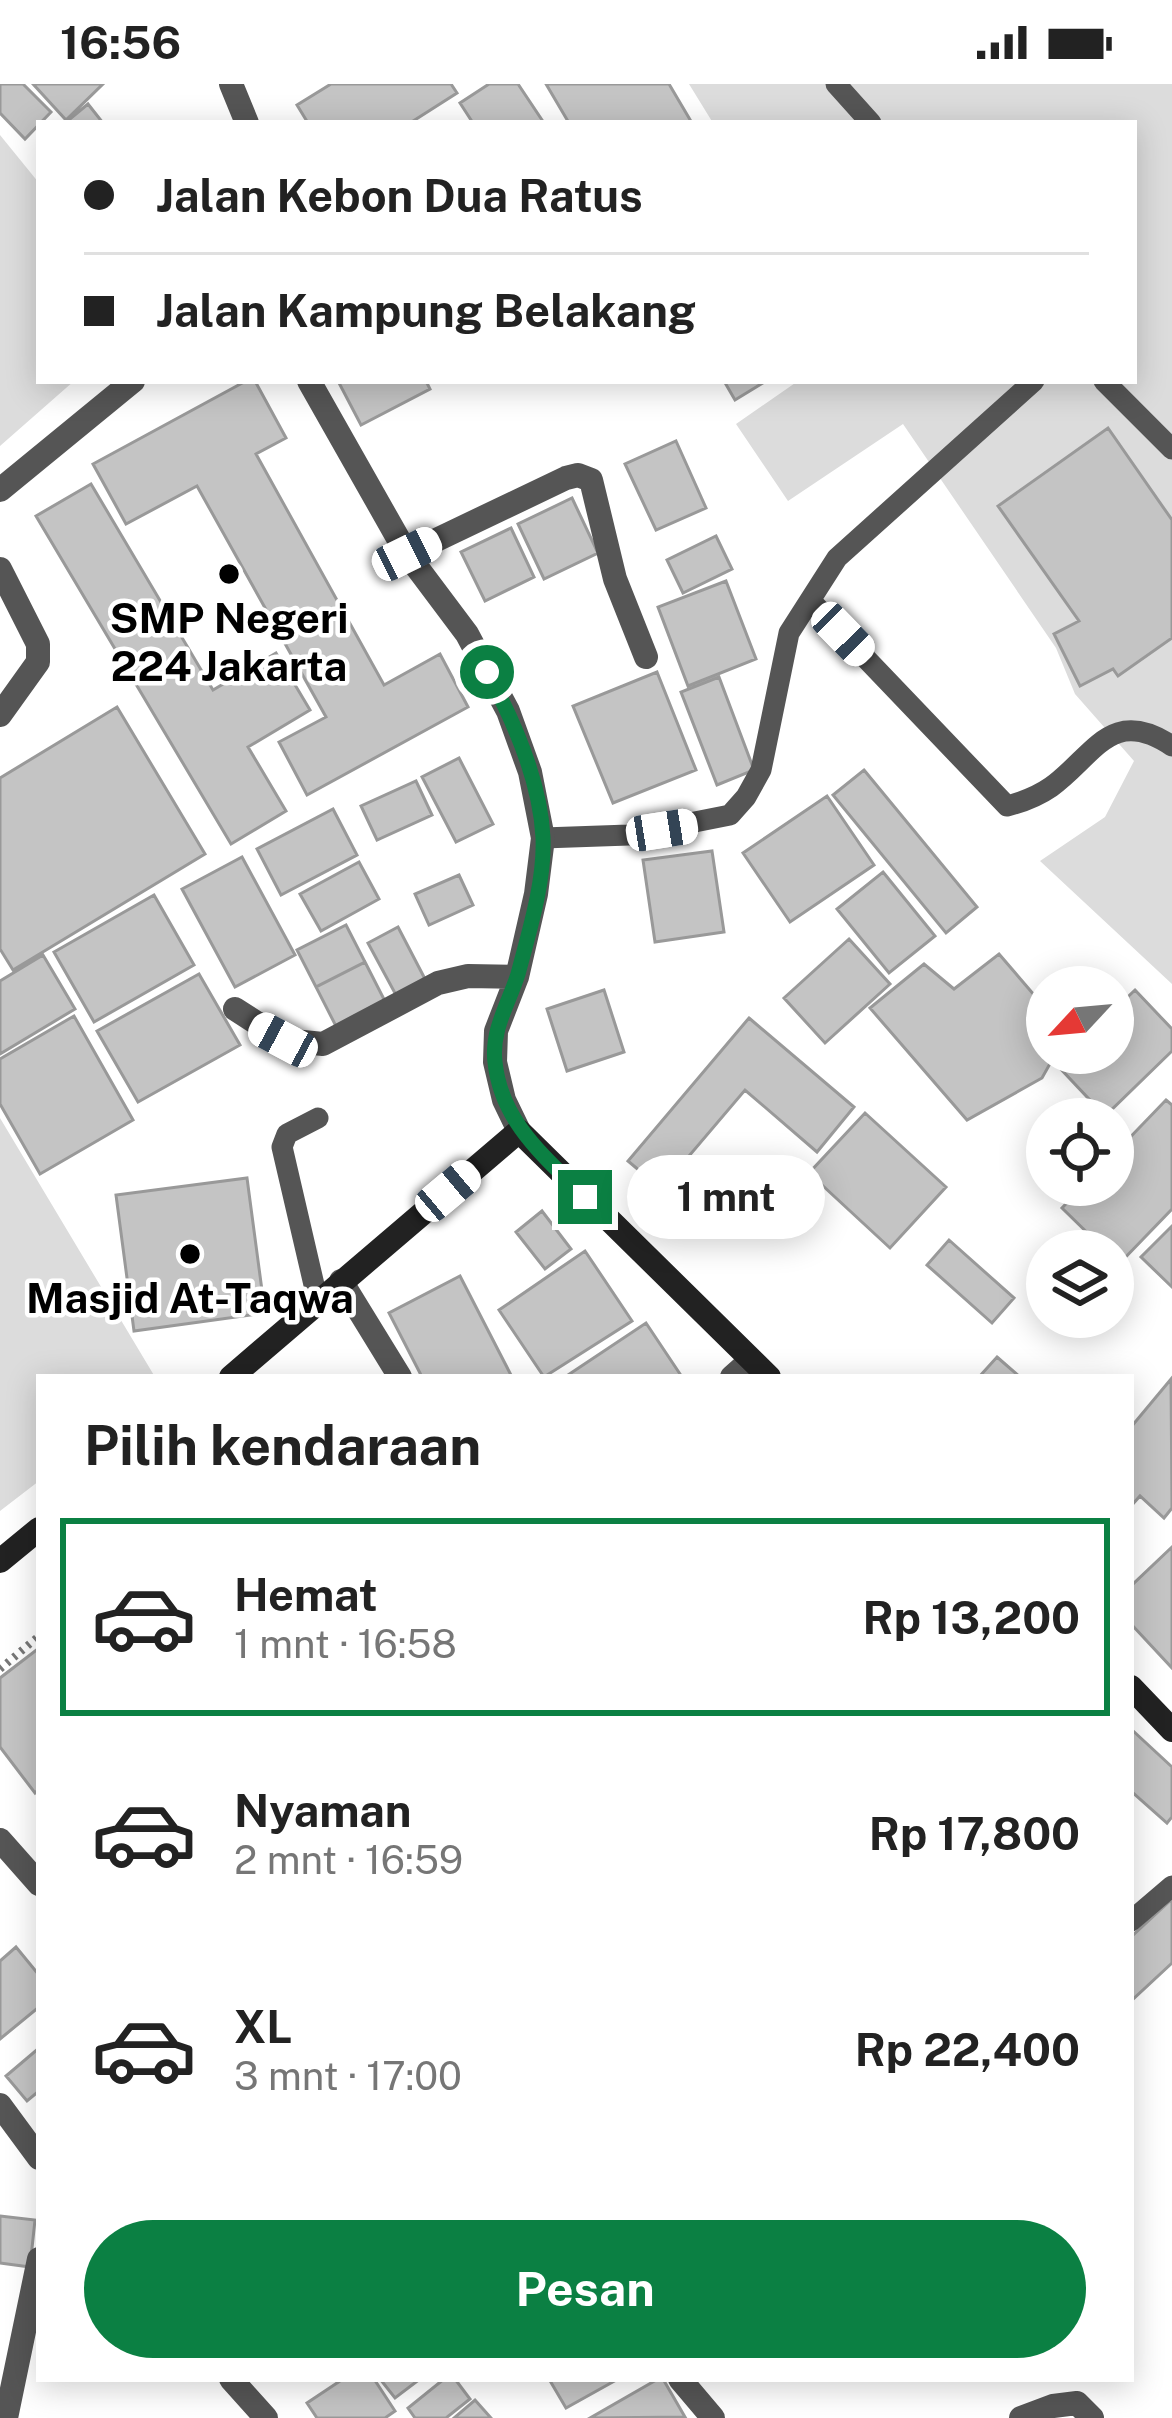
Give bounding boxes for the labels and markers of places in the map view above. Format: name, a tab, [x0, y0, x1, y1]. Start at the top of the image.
marker: SMP Negeri 224 Jakarta	[216, 561, 242, 587]
place label: SMP Negeri 224 Jakarta	[109, 593, 349, 690]
marker: Masjid At-Taqwa	[177, 1241, 203, 1267]
place label: Masjid At-Taqwa	[26, 1273, 354, 1322]

